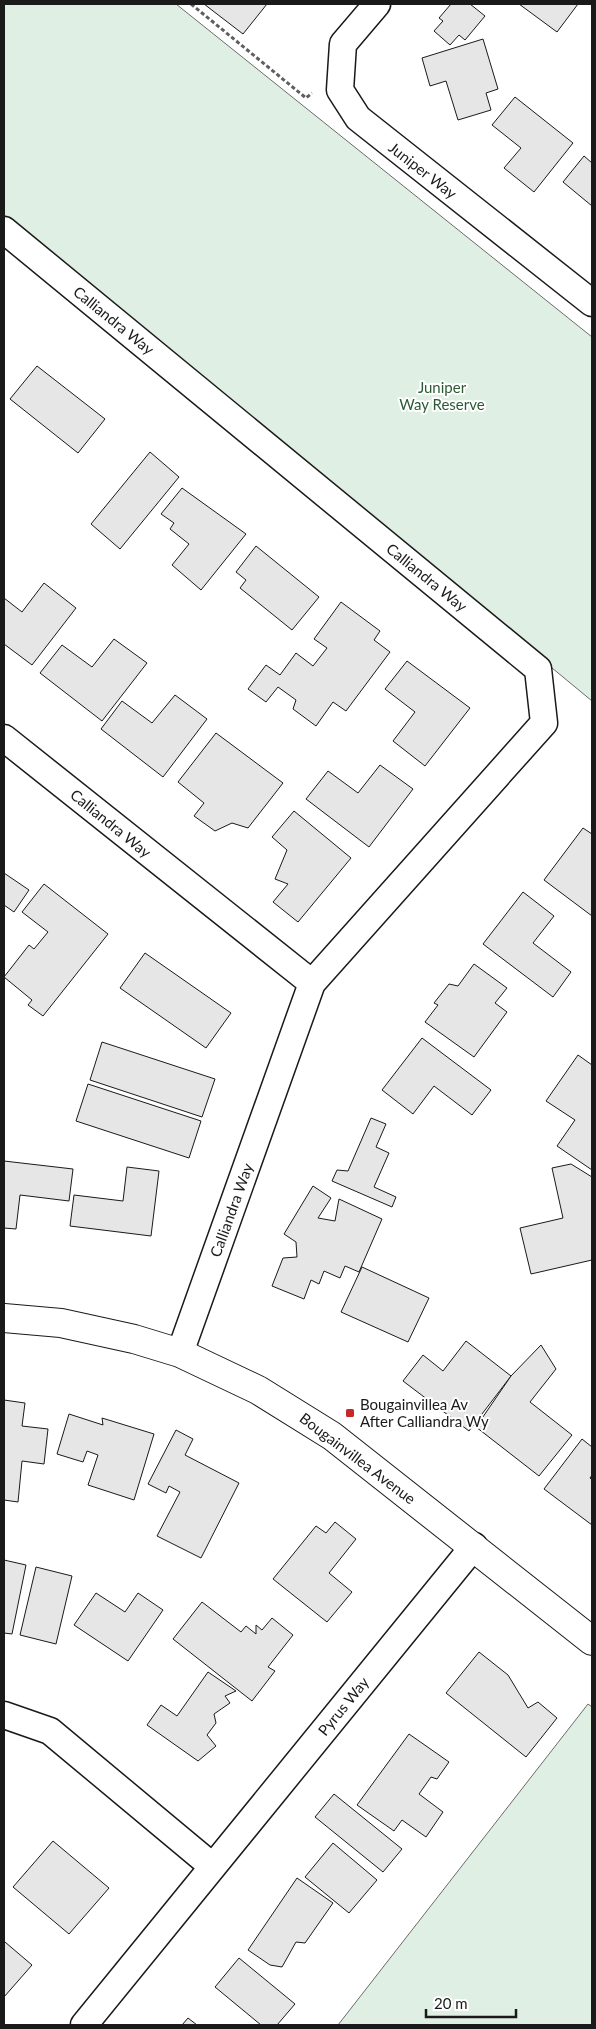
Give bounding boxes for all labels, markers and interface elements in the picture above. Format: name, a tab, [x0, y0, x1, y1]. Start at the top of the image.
street label: Juniper Way	[385, 138, 461, 202]
street label: Calliandra Way	[70, 282, 158, 358]
park label: Juniper Way Reserve	[399, 378, 485, 413]
street label: Calliandra Way	[383, 539, 471, 615]
street label: Calliandra Way	[67, 785, 155, 861]
street label: Calliandra Way	[206, 1160, 256, 1259]
place label: Bougainvillea Av After Calliandra Wy	[360, 1395, 489, 1430]
marker: Bougainvillea Av After Calliandra Wy	[344, 1407, 356, 1419]
street label: Bougainvillea Avenue	[297, 1409, 420, 1507]
street label: Pyrus Way	[314, 1673, 372, 1739]
scale bar	[426, 1986, 516, 2018]
text: 20 m	[434, 1994, 468, 2012]

